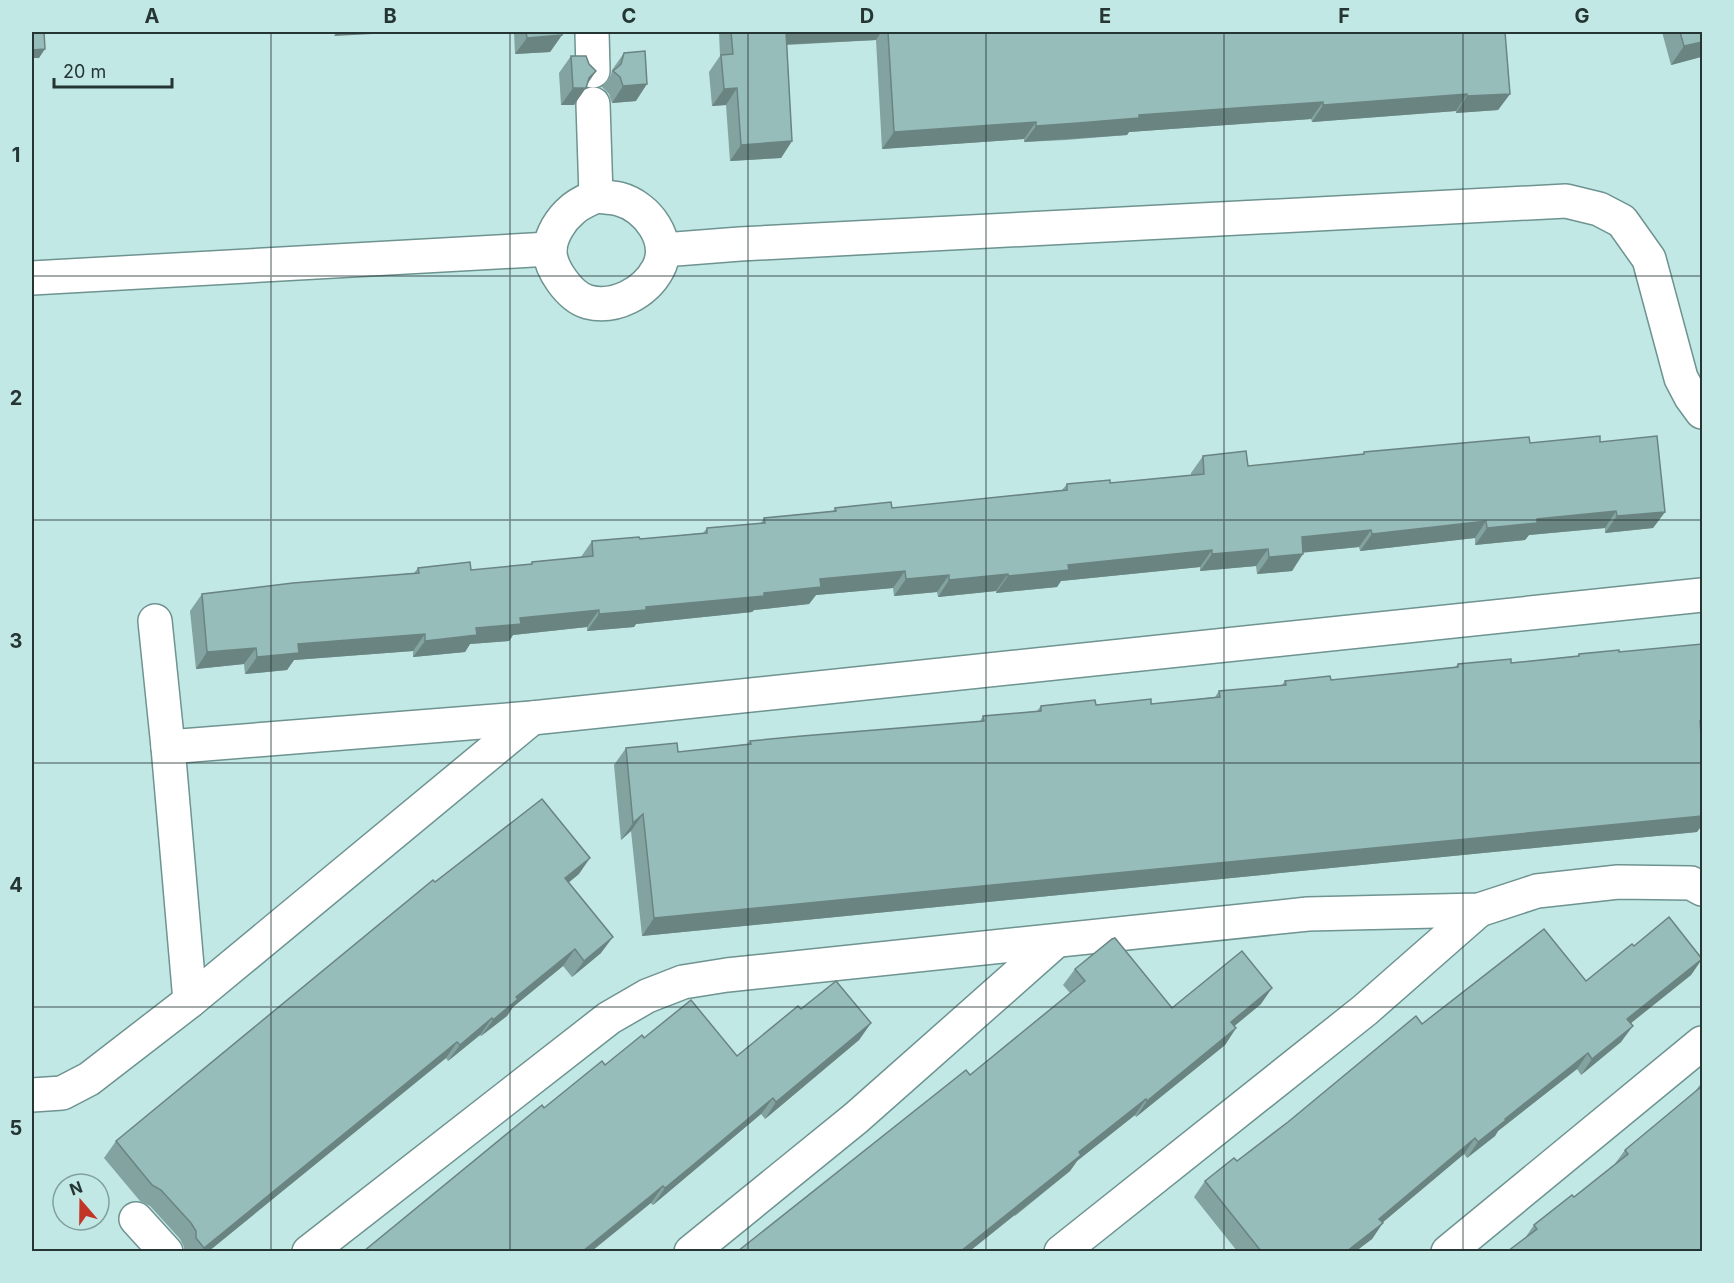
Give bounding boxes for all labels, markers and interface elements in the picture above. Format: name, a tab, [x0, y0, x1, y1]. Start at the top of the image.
text: A	[145, 4, 160, 28]
text: B	[383, 4, 397, 28]
text: C	[622, 4, 636, 28]
text: D	[860, 4, 874, 28]
text: E	[1099, 4, 1111, 28]
text: F	[1338, 4, 1350, 28]
text: G	[1574, 4, 1590, 28]
scale bar	[54, 51, 172, 89]
text: 20 m	[63, 61, 106, 82]
text: 1	[12, 143, 20, 167]
text: 2	[10, 386, 22, 410]
text: 3	[10, 629, 22, 653]
text: 4	[9, 873, 23, 897]
text: 5	[10, 1116, 22, 1140]
north arrow	[51, 1172, 111, 1232]
text: N	[67, 1176, 85, 1199]

